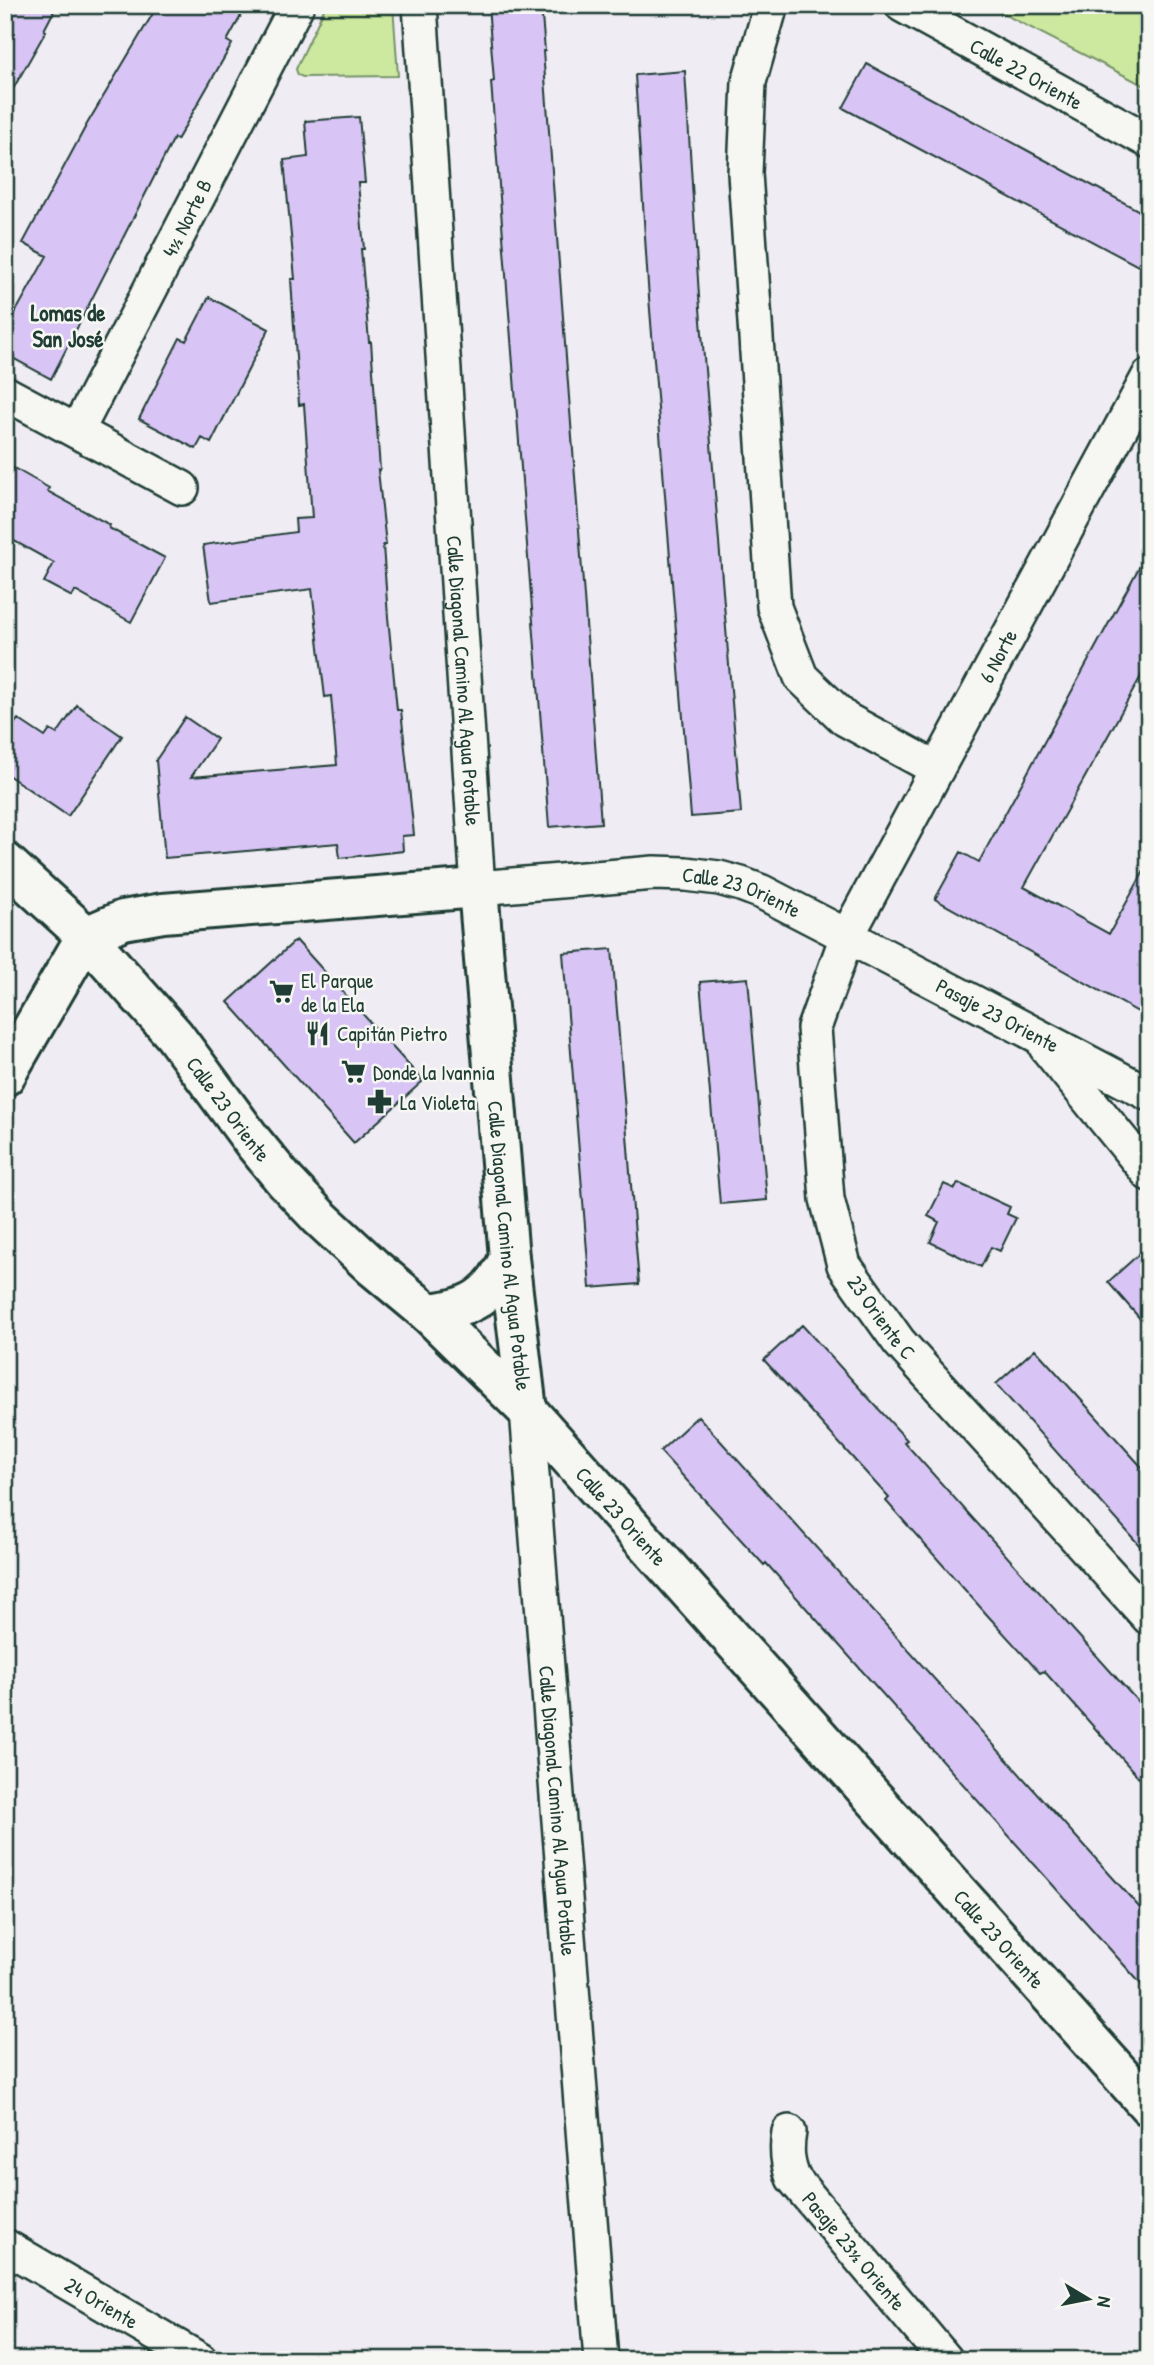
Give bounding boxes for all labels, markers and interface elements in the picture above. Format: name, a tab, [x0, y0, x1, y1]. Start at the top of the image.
street label: Calle 22 Oriente	[965, 31, 1088, 116]
street label: 4½ Norte B	[155, 174, 219, 262]
district label: Lomas de San José	[31, 297, 106, 354]
street label: Calle Diagonal Camino Al Agua Potable	[440, 534, 488, 827]
street label: 6 Norte	[972, 624, 1024, 688]
street label: Calle 23 Oriente	[681, 859, 806, 924]
place label: El Parque de la Ela	[301, 966, 374, 1019]
street label: Pasaje 23 Oriente	[931, 971, 1064, 1059]
supermarket icon: El Parque de la Ela	[267, 978, 295, 1006]
restaurant icon: Capitán Pietro	[303, 1019, 331, 1047]
place label: Capitán Pietro	[337, 1019, 447, 1048]
street label: Calle 23 Oriente	[180, 1050, 277, 1167]
supermarket icon: Donde la Ivannia	[339, 1058, 367, 1086]
place label: Donde la Ivannia	[373, 1058, 494, 1087]
pharmacy icon: La Violeta	[366, 1088, 394, 1116]
place label: La Violeta	[400, 1088, 475, 1117]
street label: Calle Diagonal Camino Al Agua Potable	[481, 1100, 539, 1392]
street label: 23 Oriente C	[841, 1269, 922, 1366]
street label: Calle 23 Oriente	[569, 1460, 674, 1572]
street label: Calle Diagonal Camino Al Agua Potable	[532, 1665, 584, 1957]
street label: Calle 23 Oriente	[947, 1883, 1052, 1995]
street label: Pasaje 23½ Oriente	[796, 2185, 912, 2317]
north arrow	[1052, 2264, 1122, 2334]
street label: 24 Oriente	[60, 2270, 144, 2335]
text: N	[1091, 2295, 1118, 2309]

